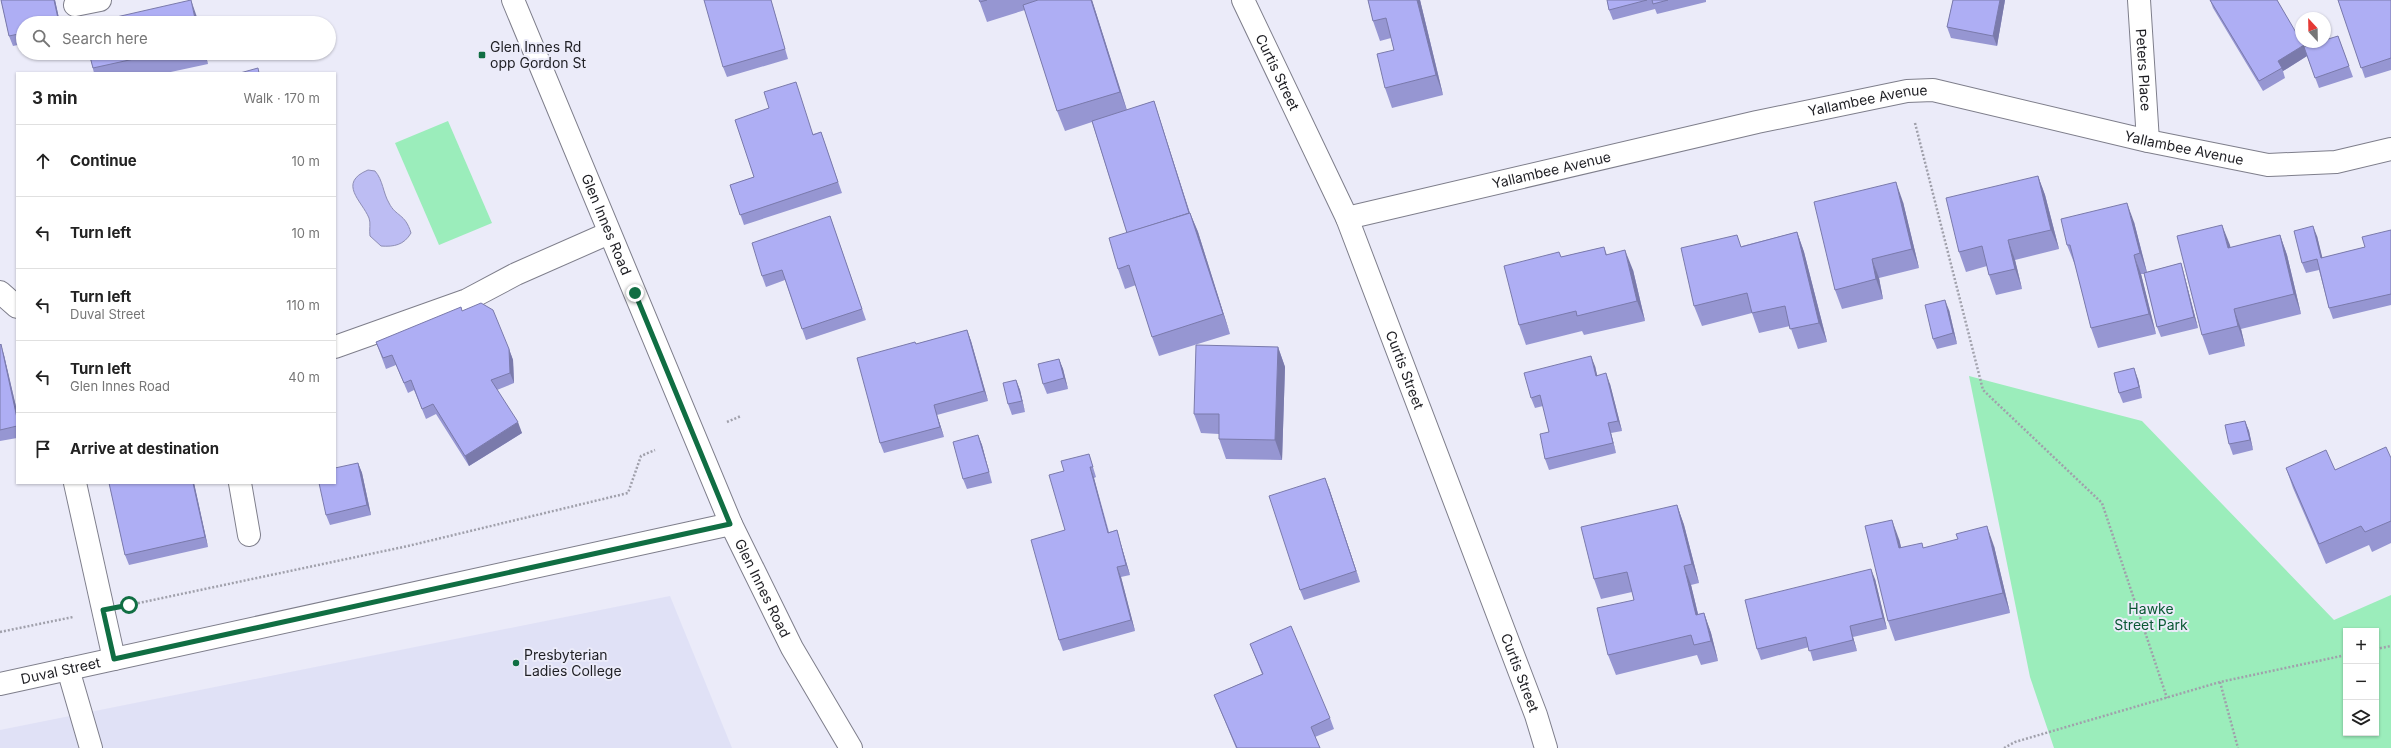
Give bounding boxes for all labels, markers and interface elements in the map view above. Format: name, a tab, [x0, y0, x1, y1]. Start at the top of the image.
north arrow	[2295, 12, 2331, 48]
search box	[16, 16, 336, 60]
icon: search	[30, 27, 52, 49]
street label: Peters Place	[2133, 28, 2155, 112]
text: Search here	[62, 29, 148, 48]
street label: Curtis Street	[1252, 31, 1304, 113]
place label: Glen Innes Rd opp Gordon St	[490, 38, 587, 71]
marker: Glen Innes Rd opp Gordon St	[477, 50, 487, 60]
street label: Yallambee Avenue	[1806, 81, 1928, 119]
text: 3 min	[32, 88, 78, 108]
text: Walk · 170 m	[244, 90, 320, 106]
street label: Yallambee Avenue	[2123, 127, 2245, 168]
street label: Yallambee Avenue	[1490, 148, 1612, 192]
icon: ahead	[32, 150, 54, 172]
text: Continue	[70, 151, 137, 170]
text: 10 m	[291, 153, 320, 169]
street label: Glen Innes Road	[578, 171, 635, 277]
icon: left	[32, 222, 54, 244]
text: Turn left	[70, 223, 131, 242]
text: 10 m	[291, 225, 320, 241]
route end	[626, 284, 644, 302]
text: Turn left	[70, 287, 131, 306]
icon: left	[32, 294, 54, 316]
text: 110 m	[286, 297, 320, 313]
text: Duval Street	[70, 306, 145, 322]
street label: Curtis Street	[1383, 328, 1428, 412]
text: Turn left	[70, 359, 131, 378]
icon: left	[32, 366, 54, 388]
text: 40 m	[288, 369, 320, 385]
text: Glen Innes Road	[70, 378, 170, 394]
icon: arrive	[32, 438, 54, 460]
text: Arrive at destination	[70, 439, 219, 458]
street label: Glen Innes Road	[732, 536, 794, 640]
route start	[120, 596, 138, 614]
park label: Hawke Street Park	[2114, 600, 2188, 633]
map controls	[2343, 628, 2379, 736]
button: +	[2343, 628, 2379, 664]
street label: Curtis Street	[1498, 631, 1543, 715]
place label: Presbyterian Ladies College	[524, 646, 622, 679]
street label: Duval Street	[19, 653, 102, 687]
marker: Presbyterian Ladies College	[511, 658, 521, 668]
button: −	[2343, 664, 2379, 700]
button: layers	[2343, 700, 2379, 736]

